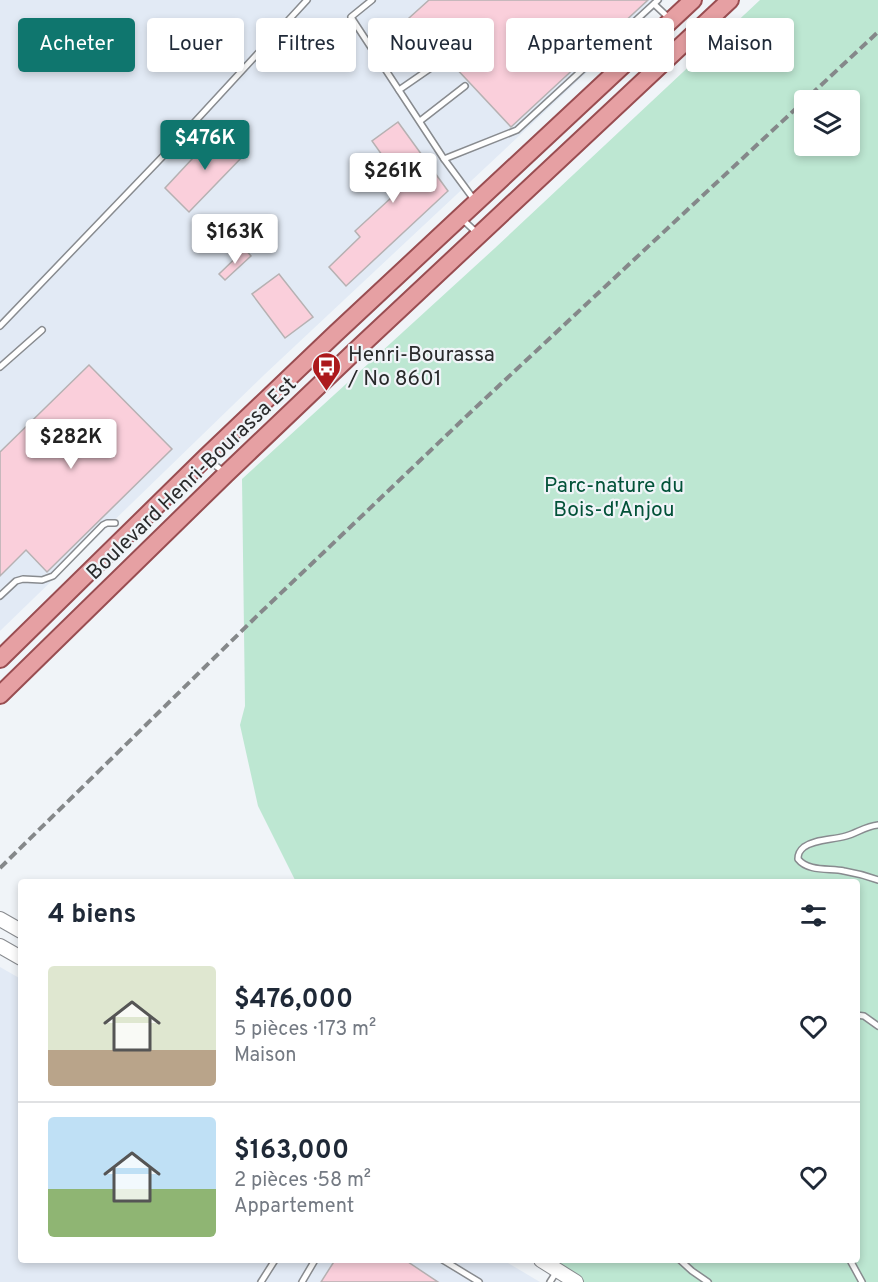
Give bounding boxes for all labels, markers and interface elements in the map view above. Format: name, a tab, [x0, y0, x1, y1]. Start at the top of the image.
chip: Acheter	[18, 18, 135, 72]
chip: Louer	[147, 18, 244, 72]
chip: Filtres	[256, 18, 356, 72]
chip: Nouveau	[368, 18, 494, 72]
chip: Appartement	[506, 18, 674, 72]
chip: Maison	[686, 18, 794, 72]
map controls	[794, 90, 860, 156]
button: layers	[794, 90, 860, 156]
pin: $476K	[163, 120, 247, 171]
text: $476K	[174, 126, 236, 152]
pin: $261K	[351, 153, 435, 204]
text: $261K	[364, 159, 422, 185]
pin: $163K	[193, 214, 277, 265]
text: $163K	[206, 220, 264, 246]
place label: Henri-Bourassa / No 8601	[347, 342, 495, 393]
bus stop icon: Henri-Bourassa / No 8601	[311, 350, 343, 392]
street label: Boulevard Henri-Bourassa Est	[81, 372, 303, 587]
pin: $282K	[29, 419, 113, 470]
text: $282K	[40, 425, 102, 451]
park label: Parc-nature du Bois-d'Anjou	[544, 473, 684, 524]
text: 4 biens	[48, 899, 136, 932]
icon: filters	[797, 899, 830, 932]
text: $476,000	[234, 984, 353, 1017]
icon: home	[96, 990, 168, 1062]
icon: heart	[797, 1010, 830, 1043]
text: 5 pièces · 173 m²	[234, 1017, 376, 1043]
text: Maison	[234, 1043, 297, 1069]
text: $163,000	[234, 1135, 349, 1168]
icon: home	[96, 1141, 168, 1213]
icon: heart	[797, 1161, 830, 1194]
text: 2 pièces · 58 m²	[234, 1168, 371, 1194]
text: Appartement	[234, 1194, 354, 1220]

